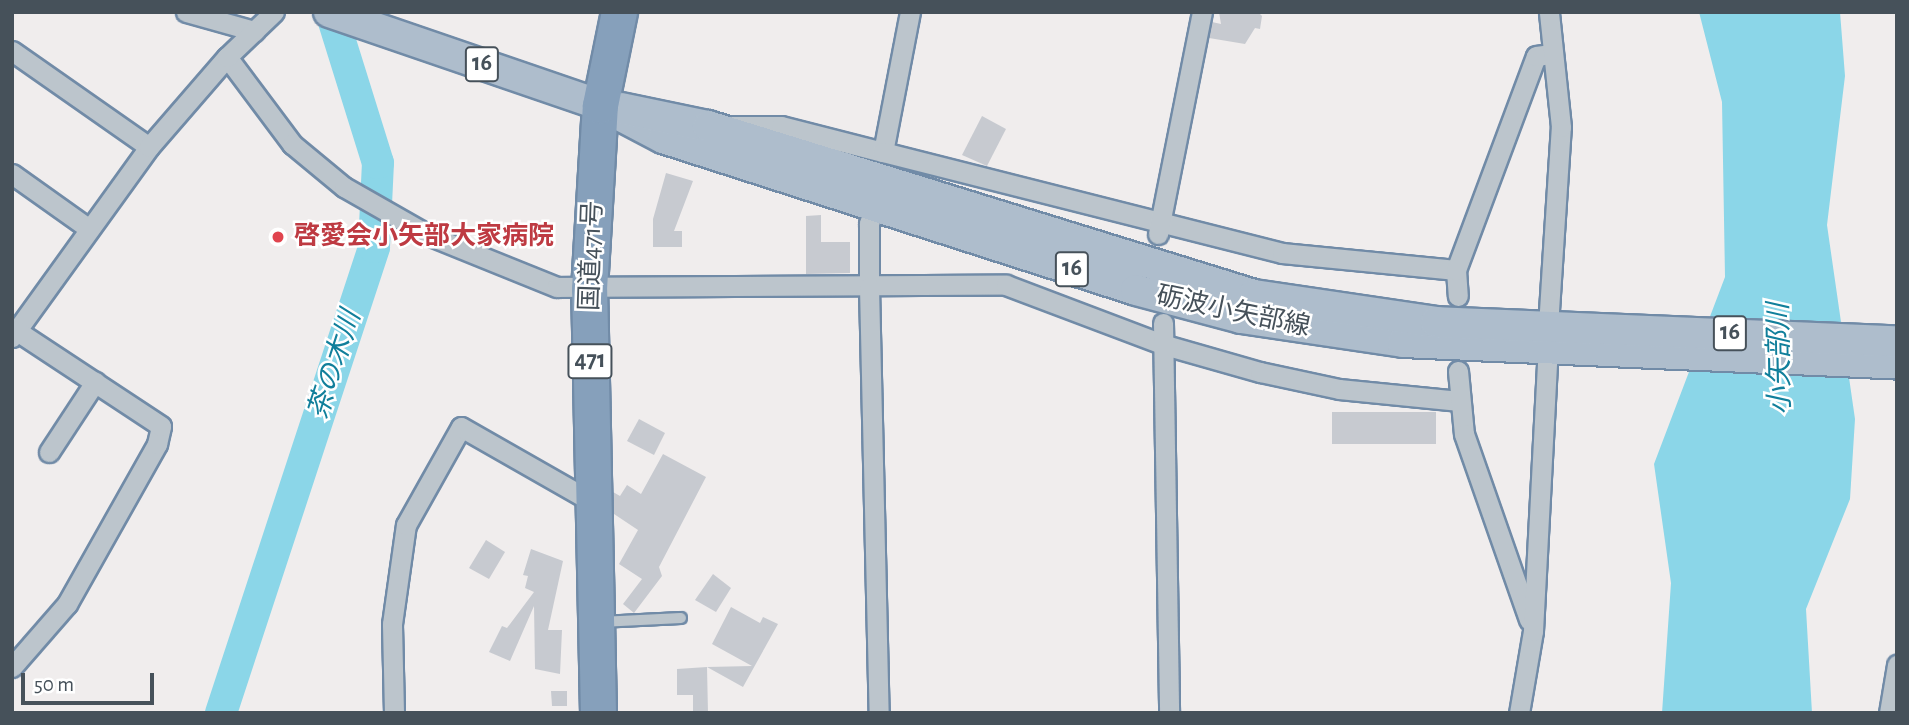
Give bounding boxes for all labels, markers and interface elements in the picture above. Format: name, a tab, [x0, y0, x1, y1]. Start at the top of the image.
road number: 16	[464, 43, 500, 84]
street label: 国道471号	[574, 200, 610, 312]
place label: 啓愛会小矢部大家病院	[294, 221, 554, 253]
marker: 啓愛会小矢部大家病院	[268, 227, 288, 247]
road number: 16	[1054, 248, 1090, 290]
street label: 砺波小矢部線	[1153, 281, 1313, 343]
water label: 小矢部川	[1762, 303, 1798, 415]
water label: 茶の木川	[302, 307, 368, 423]
road number: 16	[1712, 312, 1748, 354]
road number: 471	[567, 340, 613, 382]
scale bar	[24, 658, 158, 702]
text: 50 m	[34, 674, 74, 695]

